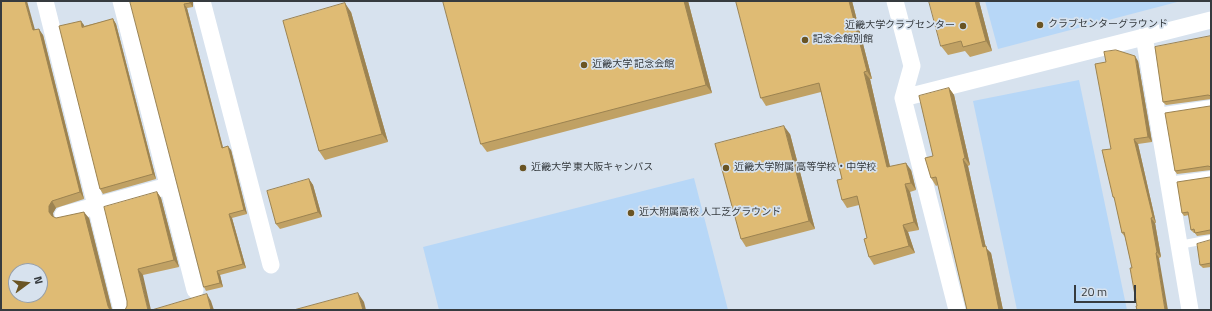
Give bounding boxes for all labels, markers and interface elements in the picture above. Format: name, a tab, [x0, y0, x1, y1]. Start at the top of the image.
place label: クラブセンターグラウンド	[1048, 19, 1168, 31]
place label: 近畿大学クラブセンター	[845, 20, 955, 32]
marker: クラブセンターグラウンド	[1035, 20, 1045, 30]
marker: 近畿大学クラブセンター	[958, 21, 968, 31]
place label: 記念会館別館	[813, 34, 873, 46]
marker: 記念会館別館	[800, 35, 810, 45]
place label: 近畿大学 記念会館	[592, 59, 674, 71]
marker: 近畿大学 記念会館	[579, 60, 589, 70]
place label: 近畿大学 東大阪キャンパス	[531, 162, 653, 174]
place label: 近畿大学附属 高等学校・中学校	[734, 162, 876, 174]
marker: 近畿大学 東大阪キャンパス	[518, 163, 528, 173]
marker: 近畿大学附属 高等学校・中学校	[721, 163, 731, 173]
place label: 近大附属高校 人工芝グラウンド	[639, 207, 781, 219]
marker: 近大附属高校 人工芝グラウンド	[626, 208, 636, 218]
north arrow	[8, 263, 48, 303]
text: N	[30, 274, 47, 286]
scale bar	[1076, 277, 1138, 303]
text: 20 m	[1081, 282, 1107, 301]

